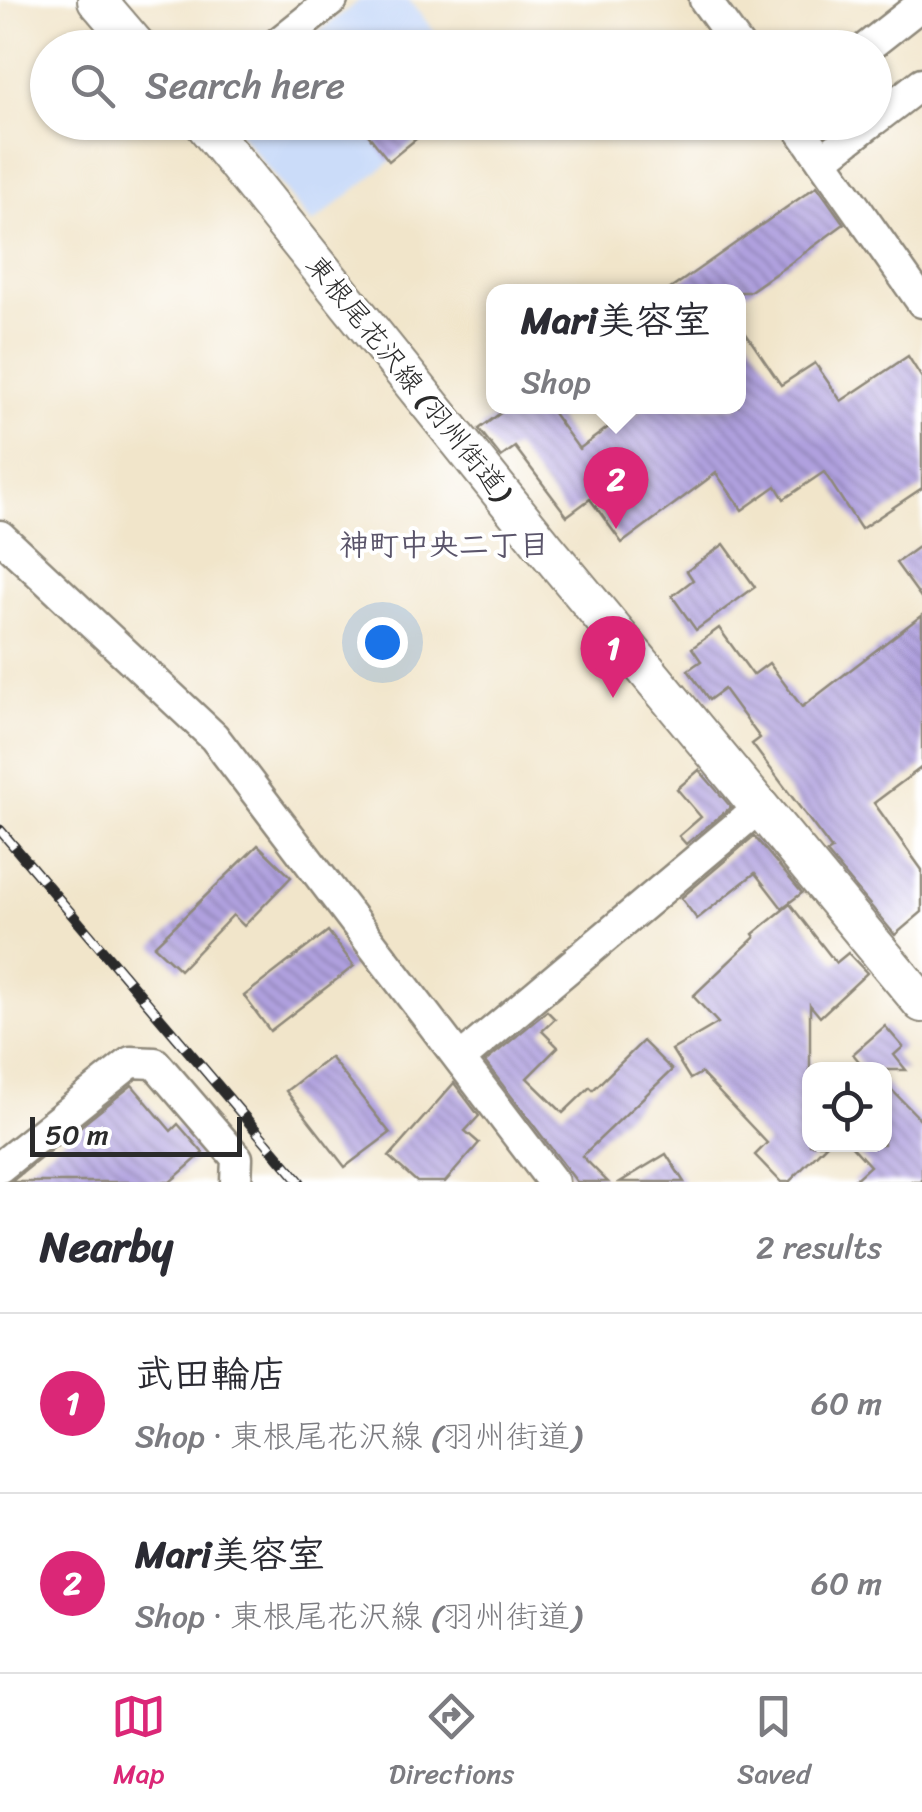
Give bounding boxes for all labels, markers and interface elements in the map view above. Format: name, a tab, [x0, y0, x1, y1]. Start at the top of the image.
search box	[30, 30, 892, 140]
text: Search here	[145, 52, 345, 119]
icon: search	[65, 58, 120, 113]
street label: 東根尾花沢線 (羽州街道)	[293, 243, 525, 514]
popup	[486, 284, 746, 414]
text: Mari美容室	[521, 287, 711, 354]
text: Shop	[521, 354, 591, 411]
pin: 2	[584, 446, 648, 529]
district label: 神町中央二丁目	[339, 518, 549, 572]
pin: 1	[580, 616, 646, 698]
your location	[357, 617, 408, 668]
map controls	[802, 1062, 892, 1152]
button: locate	[802, 1062, 892, 1152]
text: 50 m	[45, 1110, 109, 1159]
scale bar	[30, 1112, 242, 1156]
text: Nearby	[40, 1210, 173, 1284]
text: 2 results	[756, 1219, 882, 1276]
text: 武田輪店	[135, 1341, 287, 1408]
text: 1	[66, 1375, 79, 1432]
text: 60 m	[811, 1375, 882, 1432]
text: Shop · 東根尾花沢線 (羽州街道)	[135, 1408, 581, 1465]
text: Mari美容室	[135, 1521, 325, 1588]
text: 2	[63, 1555, 82, 1612]
text: 60 m	[811, 1555, 882, 1612]
text: Shop · 東根尾花沢線 (羽州街道)	[135, 1588, 581, 1645]
tab: Map	[111, 1689, 166, 1798]
tab: Directions	[389, 1689, 514, 1798]
tab: Saved	[737, 1689, 811, 1798]

